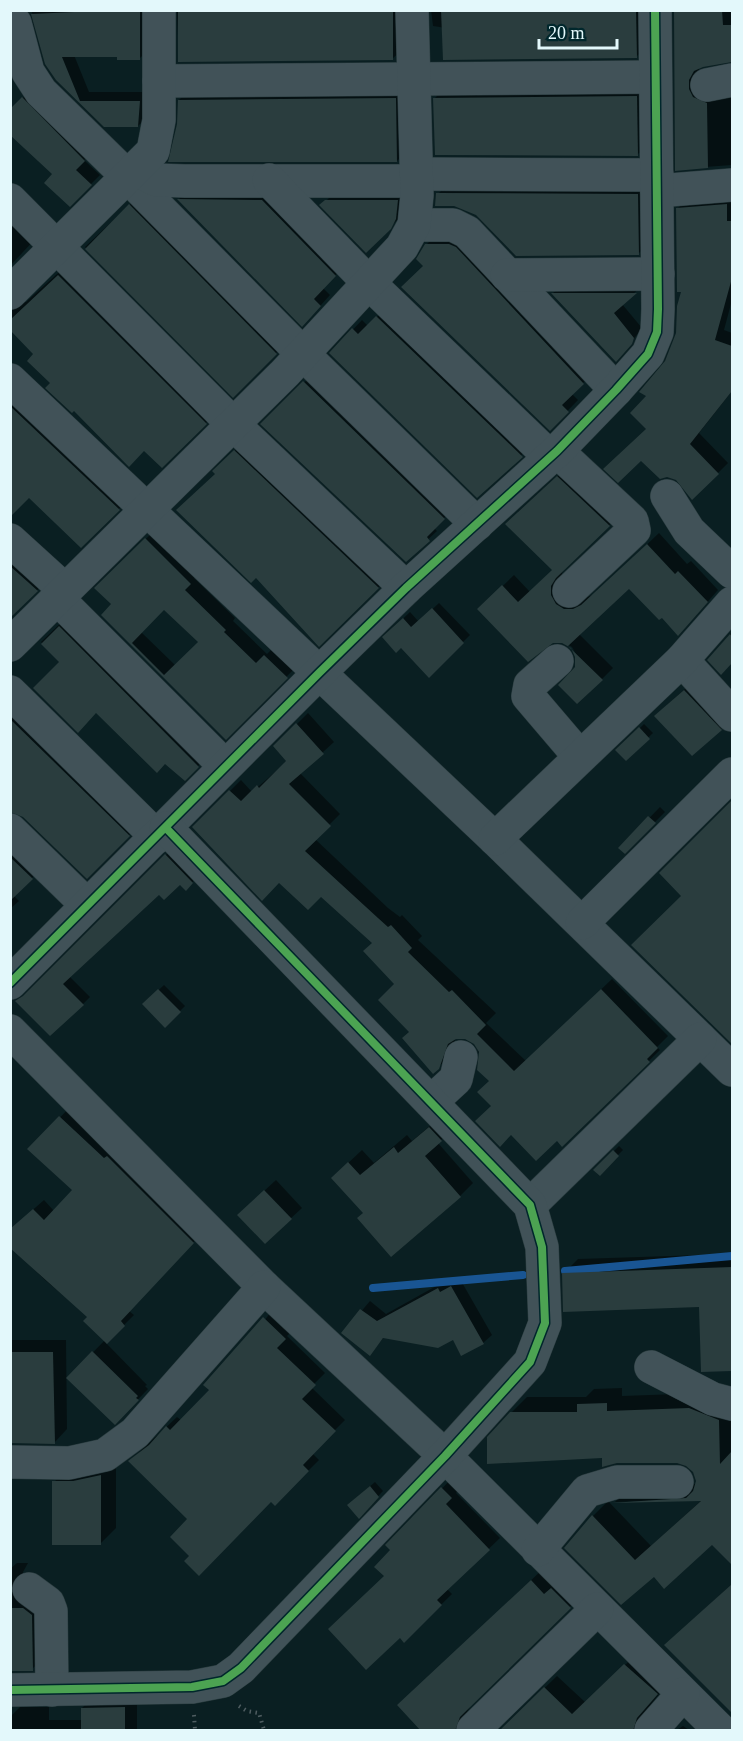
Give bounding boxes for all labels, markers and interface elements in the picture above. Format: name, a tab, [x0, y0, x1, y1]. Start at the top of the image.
scale bar	[539, 12, 617, 50]
text: 20 m	[548, 23, 585, 43]

